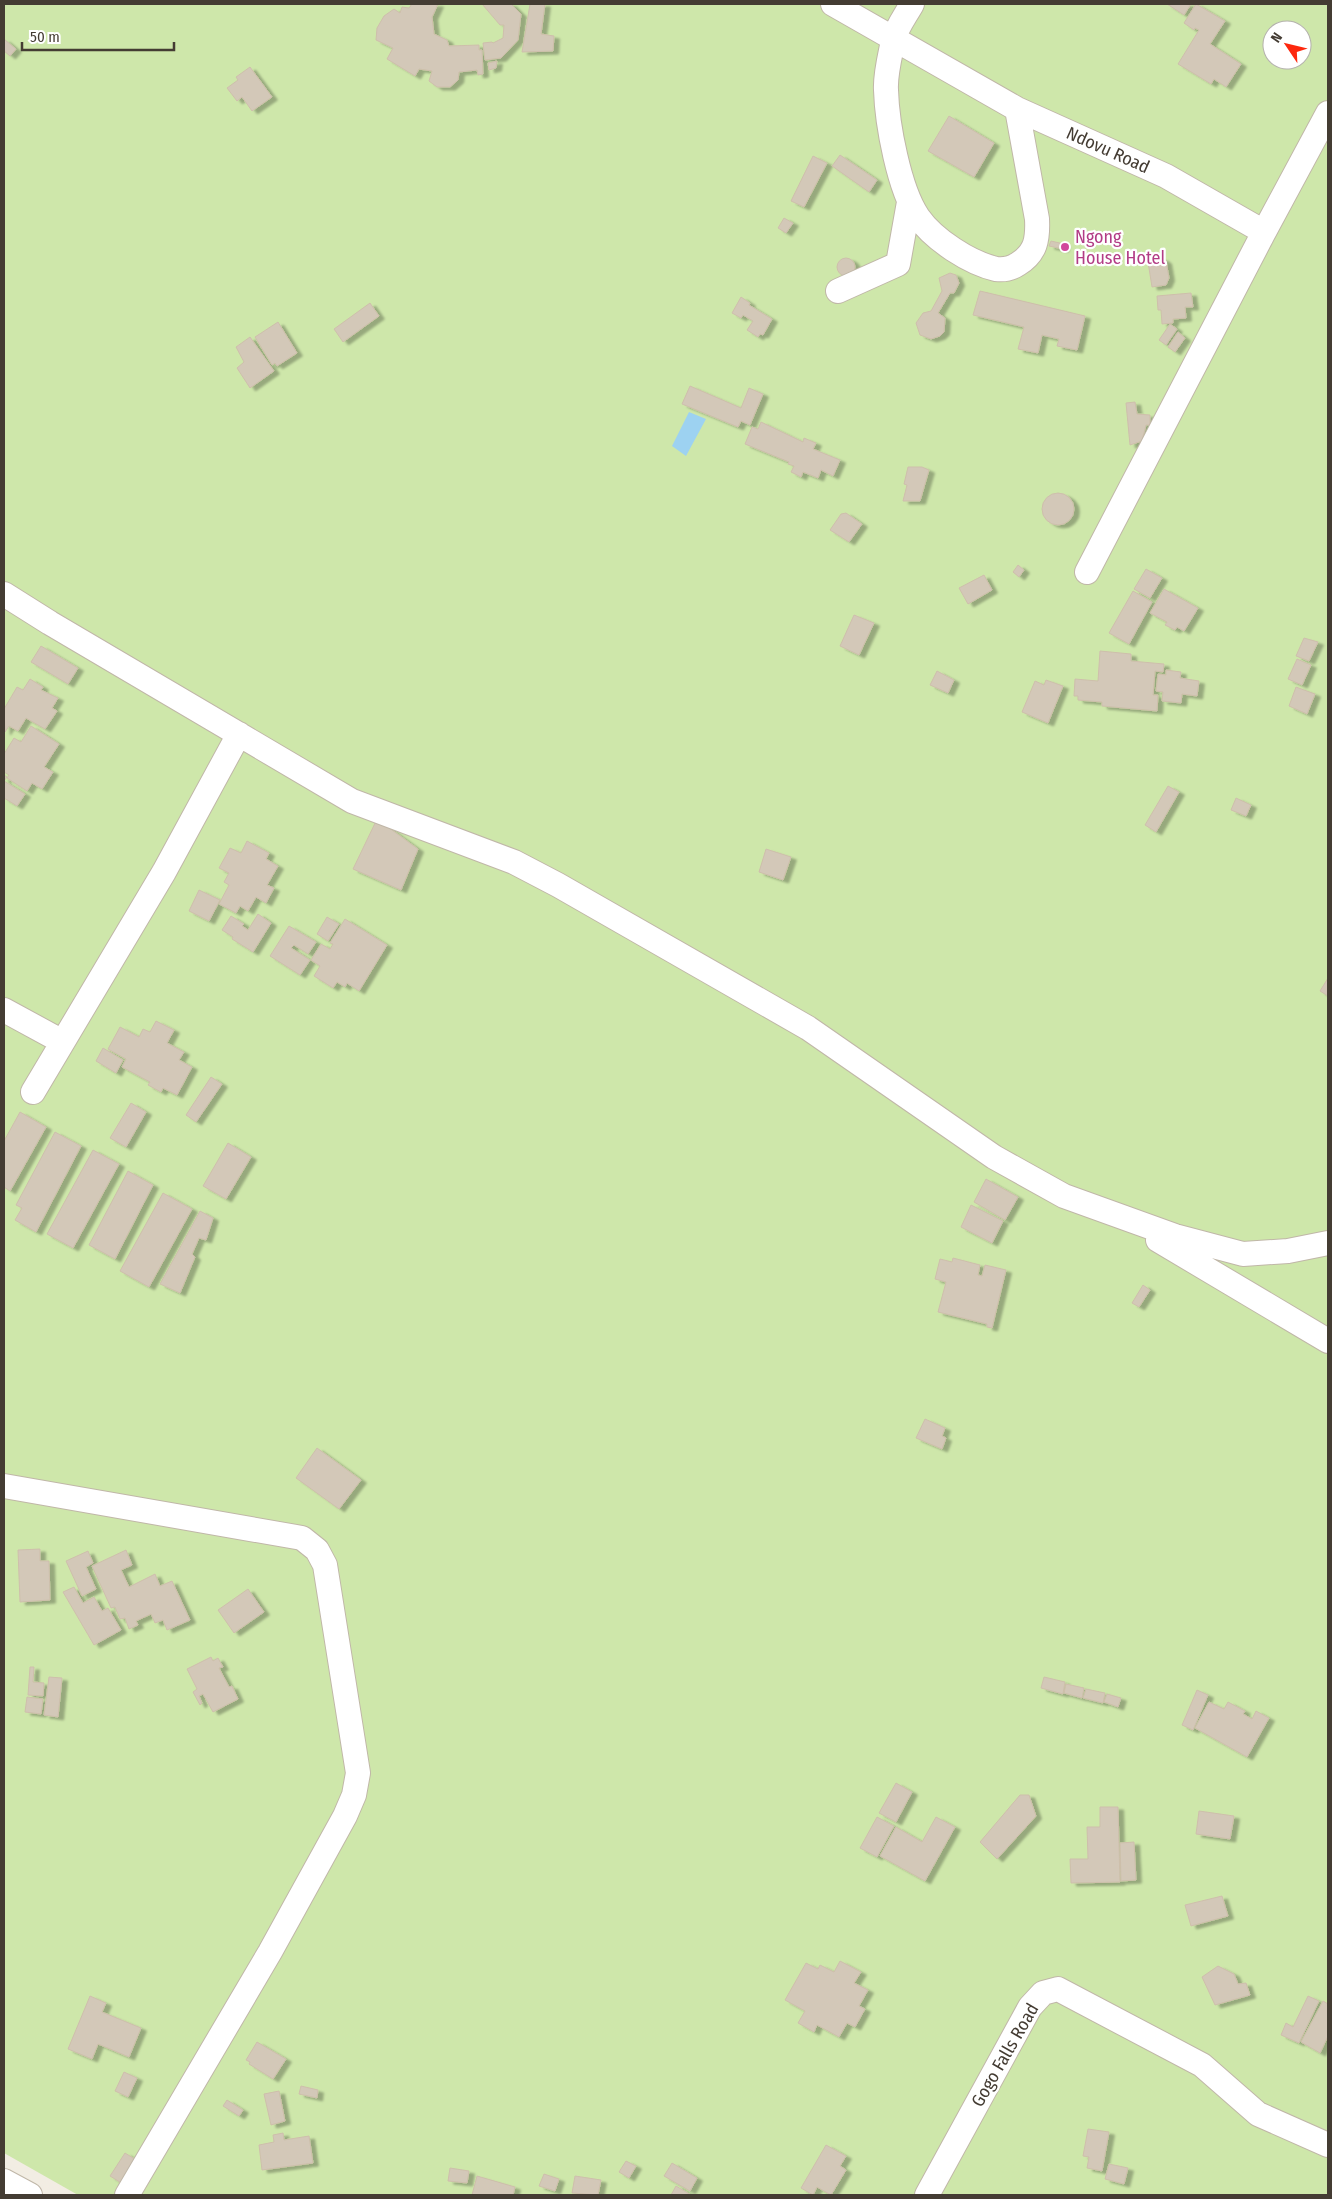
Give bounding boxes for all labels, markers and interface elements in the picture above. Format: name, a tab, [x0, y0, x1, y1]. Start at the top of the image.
scale bar	[22, 20, 175, 52]
north arrow	[1262, 20, 1312, 70]
text: 50 m	[30, 28, 60, 46]
text: N	[1267, 30, 1286, 46]
street label: Ndovu Road	[1063, 122, 1153, 178]
place label: Ngong House Hotel	[1075, 226, 1165, 269]
marker: Ngong House Hotel	[1059, 241, 1071, 253]
street label: Gogo Falls Road	[967, 1999, 1043, 2111]

